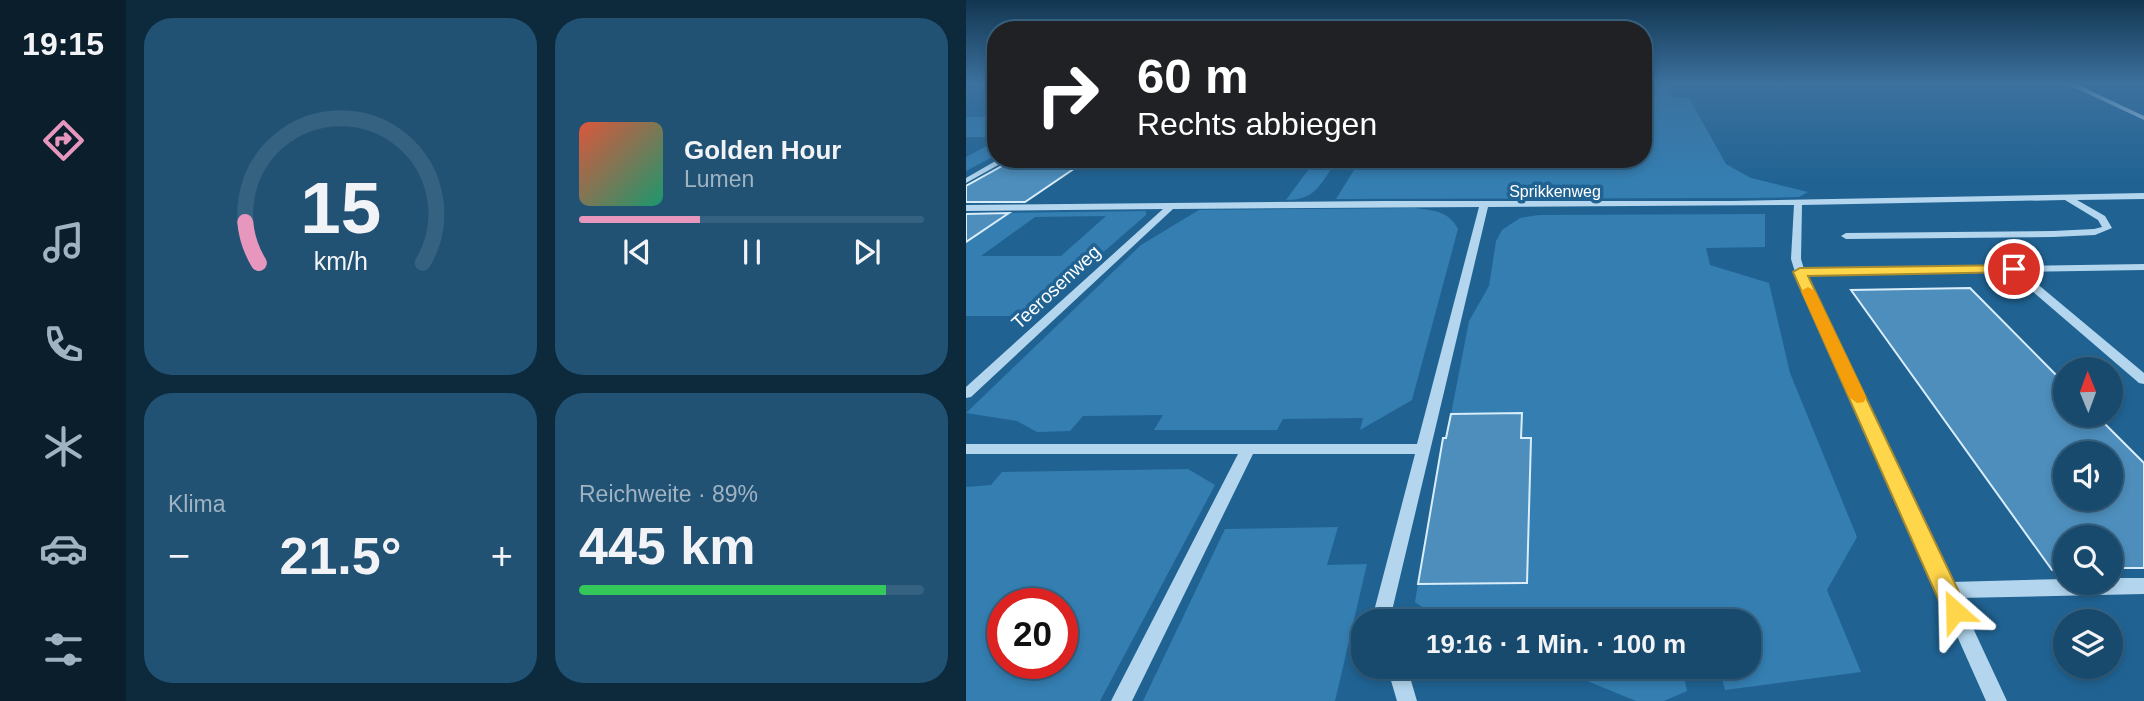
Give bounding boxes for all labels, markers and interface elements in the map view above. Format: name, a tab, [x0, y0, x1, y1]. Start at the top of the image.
text: 19:15	[22, 26, 104, 62]
icon: right	[1022, 49, 1113, 140]
text: 60 m	[1137, 49, 1249, 103]
text: Rechts abbiegen	[1137, 106, 1377, 142]
icon: directions	[39, 116, 88, 165]
text: Golden Hour	[684, 135, 841, 165]
text: Lumen	[684, 166, 754, 192]
text: 15	[300, 167, 381, 248]
street label: Sprikkenweg	[1509, 183, 1601, 200]
icon: music	[39, 218, 88, 267]
icon: previous	[618, 233, 656, 271]
icon: pause	[733, 233, 771, 271]
icon: next	[848, 233, 886, 271]
pin	[1984, 239, 2044, 299]
street label: Teerosenweg	[1008, 241, 1104, 333]
text: km/h	[313, 247, 368, 275]
icon: arrive	[1995, 250, 2033, 288]
icon: phone	[39, 320, 88, 369]
north arrow	[2053, 357, 2123, 427]
map controls	[2053, 357, 2123, 679]
icon: climate	[39, 422, 88, 471]
button: sound	[2053, 441, 2123, 511]
text: Reichweite · 89%	[579, 481, 758, 507]
text: Klima	[168, 491, 226, 517]
text: 445 km	[579, 517, 755, 575]
icon: car	[39, 524, 88, 573]
button: search	[2053, 525, 2123, 595]
text: 21.5°	[279, 527, 402, 585]
text: −	[168, 535, 190, 577]
text: +	[491, 535, 513, 577]
position arrow	[1918, 574, 1992, 648]
speed limit sign: 20	[987, 588, 1078, 679]
button: layers	[2053, 609, 2123, 679]
icon: filters	[39, 625, 88, 674]
text: 19:16 · 1 Min. · 100 m	[1426, 629, 1686, 659]

